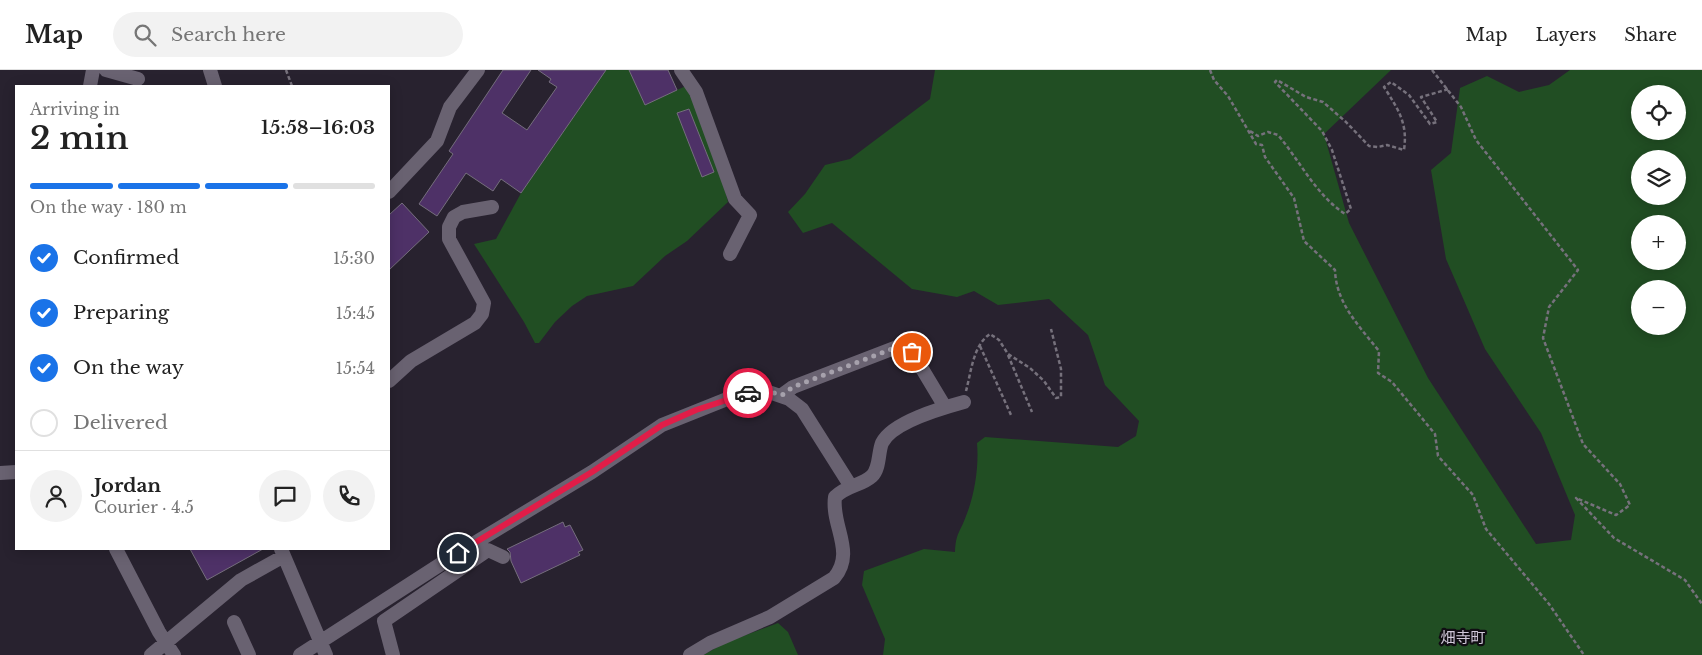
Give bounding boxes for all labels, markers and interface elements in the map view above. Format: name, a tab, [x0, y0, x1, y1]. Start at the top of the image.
search box	[113, 12, 463, 57]
text: Map	[25, 20, 83, 49]
icon: search	[131, 21, 159, 49]
text: Search here	[171, 23, 286, 46]
text: Map	[1466, 24, 1507, 46]
text: Layers	[1535, 24, 1596, 46]
text: Share	[1624, 24, 1677, 46]
map controls	[1631, 85, 1686, 335]
button: locate	[1631, 85, 1686, 140]
text: Arriving in	[30, 99, 120, 119]
text: 15:58–16:03	[261, 116, 375, 139]
text: 2 min	[30, 118, 129, 158]
button: layers	[1631, 150, 1686, 205]
text: On the way · 180 m	[30, 197, 187, 217]
button: +	[1631, 215, 1686, 270]
icon: check	[30, 244, 58, 272]
text: Confirmed	[73, 246, 179, 269]
text: 15:30	[333, 248, 375, 268]
button: −	[1631, 280, 1686, 335]
icon: check	[30, 299, 58, 327]
text: Preparing	[73, 301, 169, 324]
text: 15:45	[336, 303, 375, 323]
pin	[891, 331, 933, 373]
icon: bag	[898, 338, 926, 366]
icon: check	[30, 354, 58, 382]
text: On the way	[73, 356, 184, 379]
text: 15:54	[336, 358, 375, 378]
courier	[723, 368, 773, 418]
icon: car	[734, 379, 762, 407]
text: Delivered	[73, 411, 168, 434]
button: person	[30, 470, 82, 522]
button: chat	[259, 470, 311, 522]
button: phone	[323, 470, 375, 522]
text: Jordan	[94, 474, 161, 497]
text: Courier · 4.5	[94, 497, 194, 517]
pin	[437, 532, 479, 574]
icon: home	[444, 539, 472, 567]
district label: 畑寺町	[1440, 628, 1486, 647]

